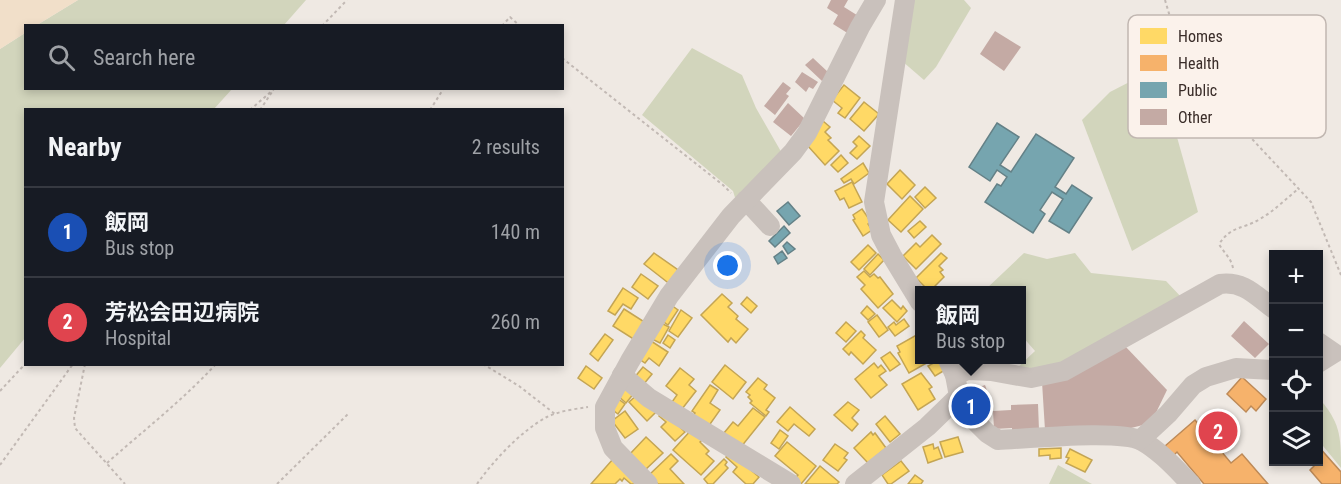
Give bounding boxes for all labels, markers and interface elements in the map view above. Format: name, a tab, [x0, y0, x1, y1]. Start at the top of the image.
legend	[1128, 15, 1326, 138]
search box	[24, 24, 564, 90]
text: Homes	[1178, 27, 1223, 46]
icon: search	[45, 41, 78, 74]
text: Search here	[93, 45, 195, 70]
text: Health	[1178, 54, 1219, 73]
text: Public	[1178, 81, 1217, 100]
text: Other	[1178, 108, 1213, 127]
text: Nearby	[48, 132, 122, 162]
text: 2 results	[472, 135, 540, 159]
text: 飯岡	[105, 210, 149, 235]
text: 1	[62, 220, 73, 244]
text: 140 m	[491, 220, 540, 244]
text: Bus stop	[105, 236, 174, 260]
map controls	[1269, 250, 1323, 466]
button: +	[1269, 250, 1323, 304]
your location	[713, 251, 742, 280]
popup	[915, 286, 1026, 364]
text: 芳松会田辺病院	[105, 300, 259, 325]
text: 飯岡	[936, 303, 980, 328]
button: −	[1269, 304, 1323, 358]
text: 2	[62, 310, 73, 334]
text: 260 m	[491, 310, 540, 334]
text: Hospital	[105, 326, 171, 350]
text: Bus stop	[936, 329, 1005, 353]
button: locate	[1269, 358, 1323, 412]
pin: 1	[952, 384, 990, 428]
pin: 2	[1198, 408, 1238, 454]
button: layers	[1269, 412, 1323, 466]

